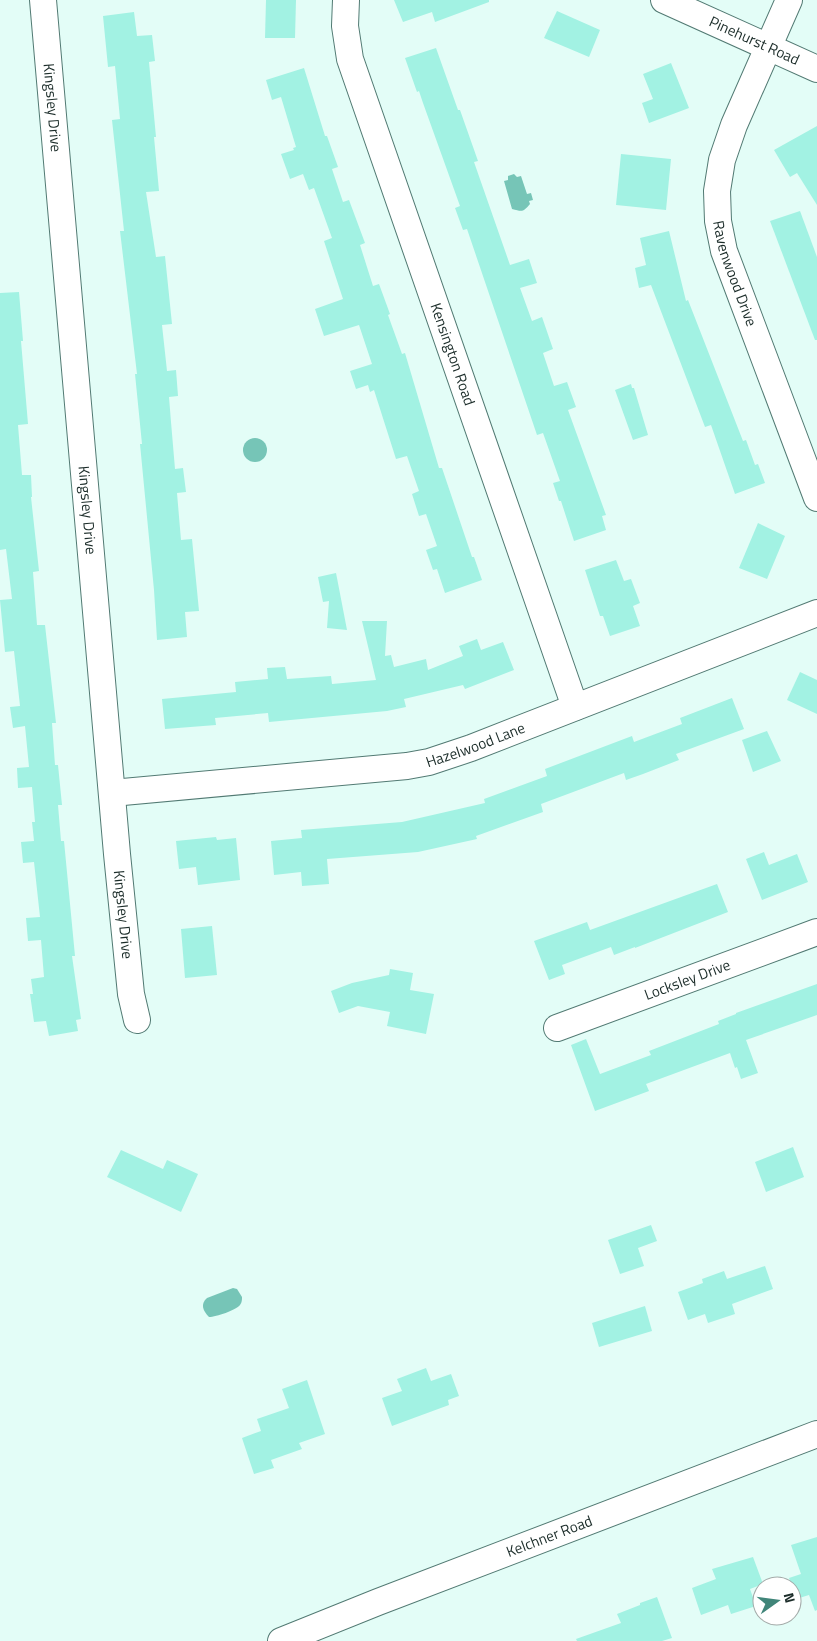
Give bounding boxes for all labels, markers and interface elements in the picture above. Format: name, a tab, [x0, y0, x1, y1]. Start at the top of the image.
street label: Pinehurst Road	[705, 10, 803, 71]
street label: Kingsley Drive	[38, 62, 68, 153]
street label: Ravenwood Drive	[707, 218, 763, 330]
street label: Kensington Road	[425, 300, 481, 408]
street label: Kingsley Drive	[72, 465, 103, 555]
street label: Hazelwood Lane	[423, 716, 528, 773]
street label: Kingsley Drive	[108, 869, 139, 960]
street label: Locksley Drive	[641, 953, 733, 1006]
street label: Kelchner Road	[503, 1509, 596, 1563]
north arrow	[752, 1576, 802, 1626]
text: N	[779, 1590, 801, 1605]

